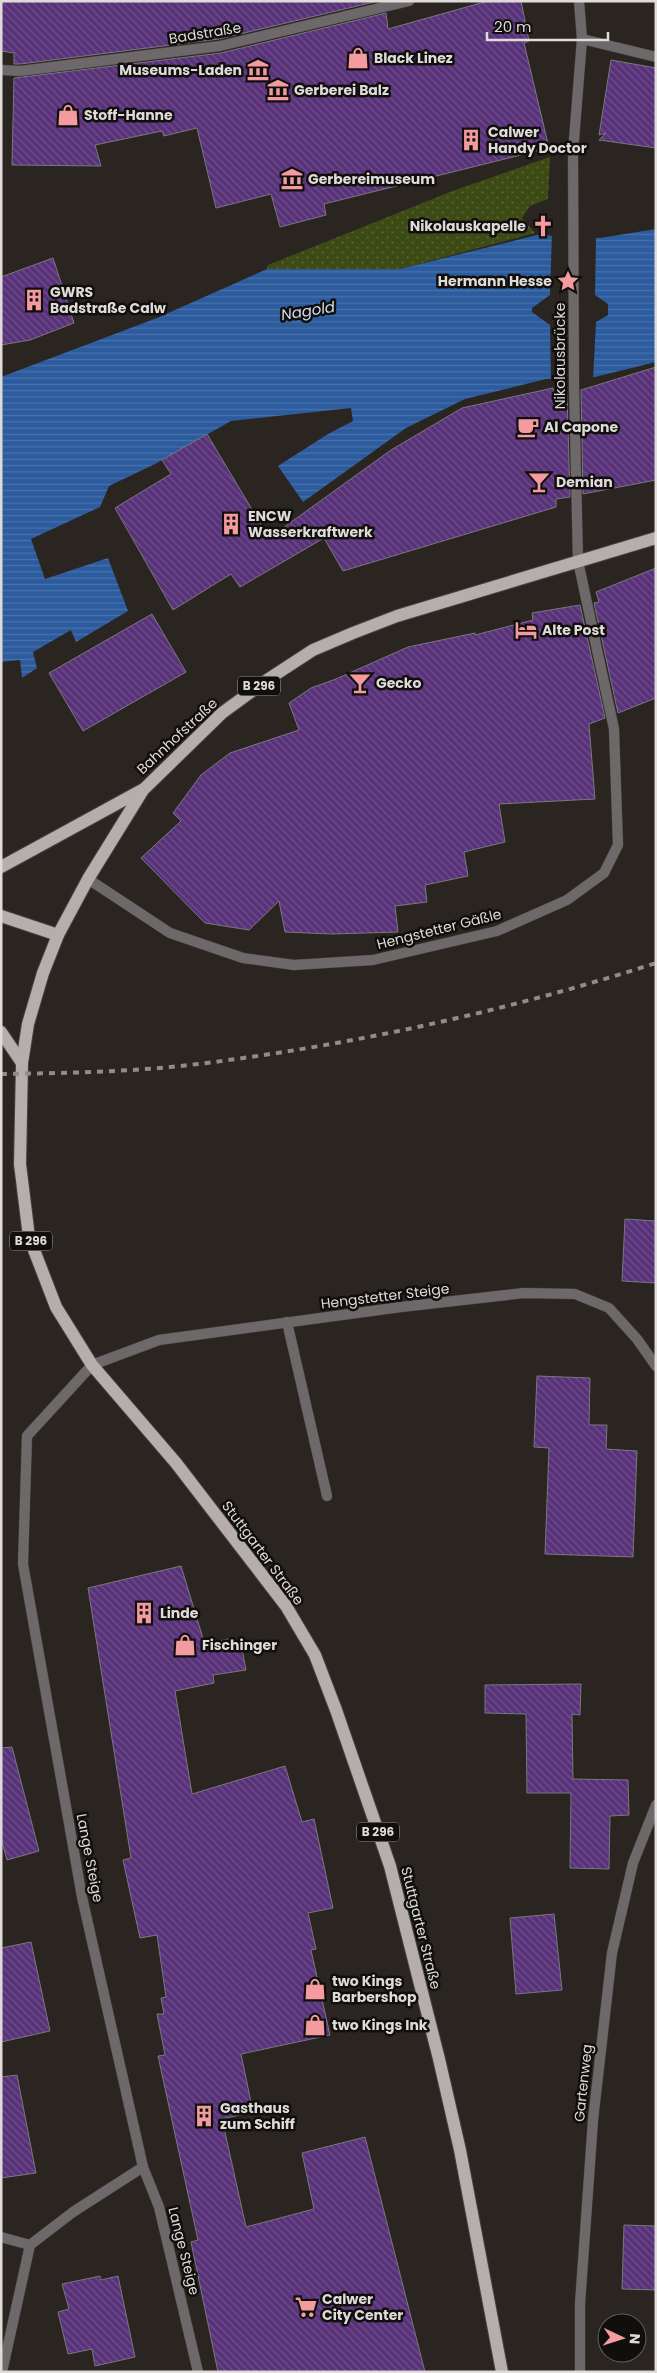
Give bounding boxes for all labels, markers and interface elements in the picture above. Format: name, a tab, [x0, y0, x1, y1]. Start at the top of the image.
scale bar	[487, 10, 608, 42]
text: 20 m	[494, 16, 532, 37]
street label: Badstraße	[167, 17, 243, 49]
shop icon: Black Linez	[345, 45, 371, 71]
place label: Black Linez	[374, 48, 453, 68]
museum icon: Museums-Laden	[245, 57, 271, 83]
place label: Museums-Laden	[119, 60, 242, 80]
museum icon: Gerberei Balz	[265, 77, 291, 103]
place label: Gerberei Balz	[294, 80, 389, 100]
shop icon: Stoff-Hanne	[55, 102, 81, 128]
place label: Stoff-Hanne	[84, 105, 173, 125]
place label: Calwer Handy Doctor	[488, 122, 587, 158]
building icon: Calwer Handy Doctor	[458, 127, 484, 153]
museum icon: Gerbereimuseum	[279, 166, 305, 192]
place label: Gerbereimuseum	[308, 169, 435, 189]
church icon: Nikolauskapelle	[530, 213, 556, 239]
place label: Nikolauskapelle	[410, 216, 526, 236]
place icon: Hermann Hesse	[555, 268, 581, 294]
place label: Hermann Hesse	[438, 271, 552, 291]
place label: GWRS Badstraße Calw	[50, 282, 167, 318]
building icon: GWRS Badstraße Calw	[21, 287, 47, 313]
water label: Nagold	[279, 296, 337, 325]
street label: Nikolausbrücke	[550, 302, 570, 409]
cafe icon: Al Capone	[515, 414, 541, 440]
place label: Al Capone	[544, 417, 618, 437]
bar icon: Demian	[526, 469, 552, 495]
place label: Demian	[556, 472, 613, 492]
place label: ENCW Wasserkraftwerk	[248, 506, 373, 542]
building icon: ENCW Wasserkraftwerk	[218, 511, 244, 537]
hotel icon: Alte Post	[513, 617, 539, 643]
place label: Alte Post	[542, 620, 605, 640]
bar icon: Gecko	[347, 670, 373, 696]
place label: Gecko	[376, 673, 421, 693]
road number: B 296	[238, 676, 280, 696]
street label: Bahnhofstraße	[132, 693, 222, 779]
street label: Hengstetter Gäßle	[375, 904, 504, 954]
road number: B 296	[10, 1232, 52, 1250]
street label: Hengstetter Steige	[320, 1278, 451, 1314]
street label: Stuttgarter Straße	[217, 1497, 309, 1609]
building icon: Linde	[131, 1600, 157, 1626]
place label: Linde	[160, 1603, 199, 1623]
shop icon: Fischinger	[172, 1632, 198, 1658]
place label: Fischinger	[202, 1635, 277, 1655]
street label: Lange Steige	[72, 1812, 108, 1904]
road number: B 296	[357, 1822, 399, 1841]
street label: Stuttgarter Straße	[396, 1865, 446, 1992]
place label: two Kings Barbershop	[332, 1971, 417, 2007]
shop icon: two Kings Barbershop	[302, 1976, 328, 2002]
shop icon: two Kings Ink	[302, 2012, 328, 2038]
place label: two Kings Ink	[332, 2015, 428, 2035]
street label: Gartenweg	[569, 2043, 597, 2123]
place label: Gasthaus zum Schiff	[220, 2098, 295, 2134]
building icon: Gasthaus zum Schiff	[191, 2103, 217, 2129]
street label: Lange Steige	[163, 2205, 205, 2297]
place label: Calwer City Center	[322, 2289, 403, 2325]
supermarket icon: Calwer City Center	[293, 2294, 319, 2320]
north arrow	[597, 2313, 647, 2363]
text: N	[625, 2333, 645, 2345]

